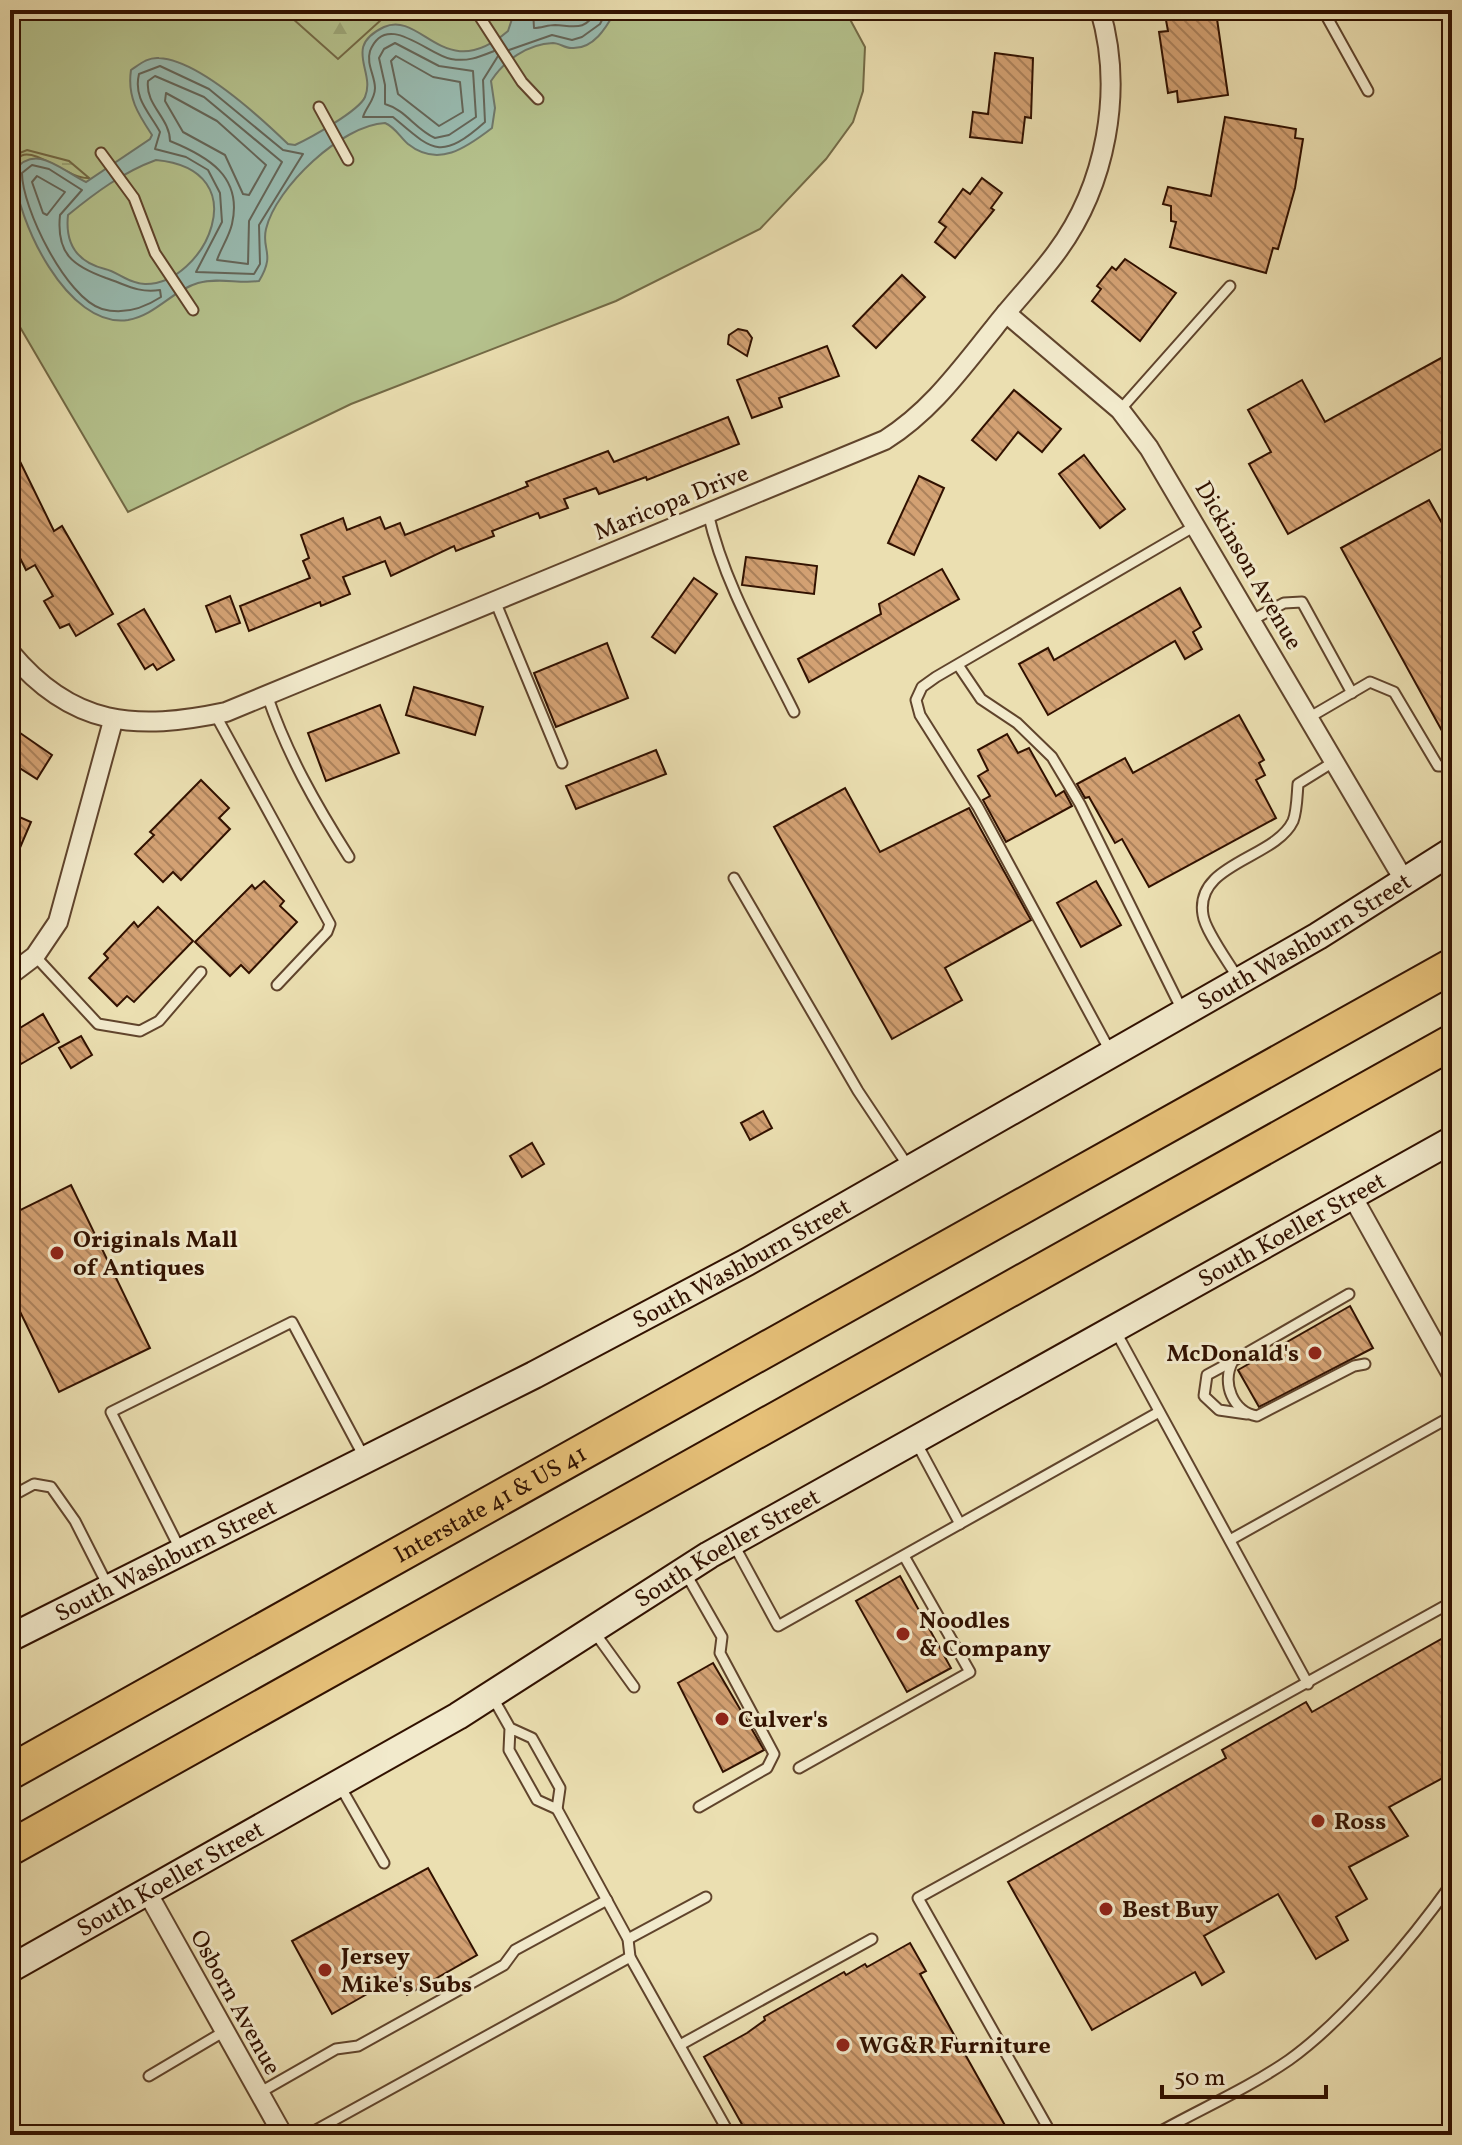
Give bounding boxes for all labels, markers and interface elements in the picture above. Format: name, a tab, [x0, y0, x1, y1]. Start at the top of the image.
street label: Maricopa Drive	[589, 457, 754, 550]
street label: Dickinson Avenue	[1185, 475, 1310, 657]
street label: South Washburn Street	[1192, 866, 1419, 1020]
street label: South Koeller Street	[1192, 1165, 1393, 1297]
street label: South Washburn Street	[627, 1191, 858, 1339]
place label: Originals Mall of Antiques	[73, 1224, 238, 1286]
marker: Originals Mall of Antiques	[48, 1244, 66, 1262]
place label: McDonald's	[1167, 1338, 1299, 1372]
marker: McDonald's	[1306, 1344, 1324, 1362]
street label: Interstate 41 & US 41	[388, 1438, 594, 1573]
street label: South Koeller Street	[629, 1481, 827, 1617]
street label: South Washburn Street	[50, 1492, 283, 1632]
place label: Noodles & Company	[919, 1605, 1052, 1667]
marker: Noodles & Company	[894, 1625, 912, 1643]
place label: Culver's	[738, 1704, 828, 1738]
marker: Culver's	[713, 1710, 731, 1728]
place label: Ross	[1334, 1806, 1386, 1840]
marker: Ross	[1309, 1812, 1327, 1830]
street label: South Koeller Street	[71, 1814, 271, 1947]
place label: Best Buy	[1122, 1894, 1219, 1928]
marker: Best Buy	[1097, 1900, 1115, 1918]
street label: Osborn Avenue	[180, 1924, 288, 2082]
place label: Jersey Mike's Subs	[340, 1941, 472, 2003]
marker: Jersey Mike's Subs	[316, 1961, 334, 1979]
place label: WG&R Furniture	[859, 2030, 1051, 2064]
marker: WG&R Furniture	[834, 2036, 852, 2054]
scale bar	[1162, 2049, 1326, 2099]
text: 50 m	[1174, 2062, 1226, 2096]

